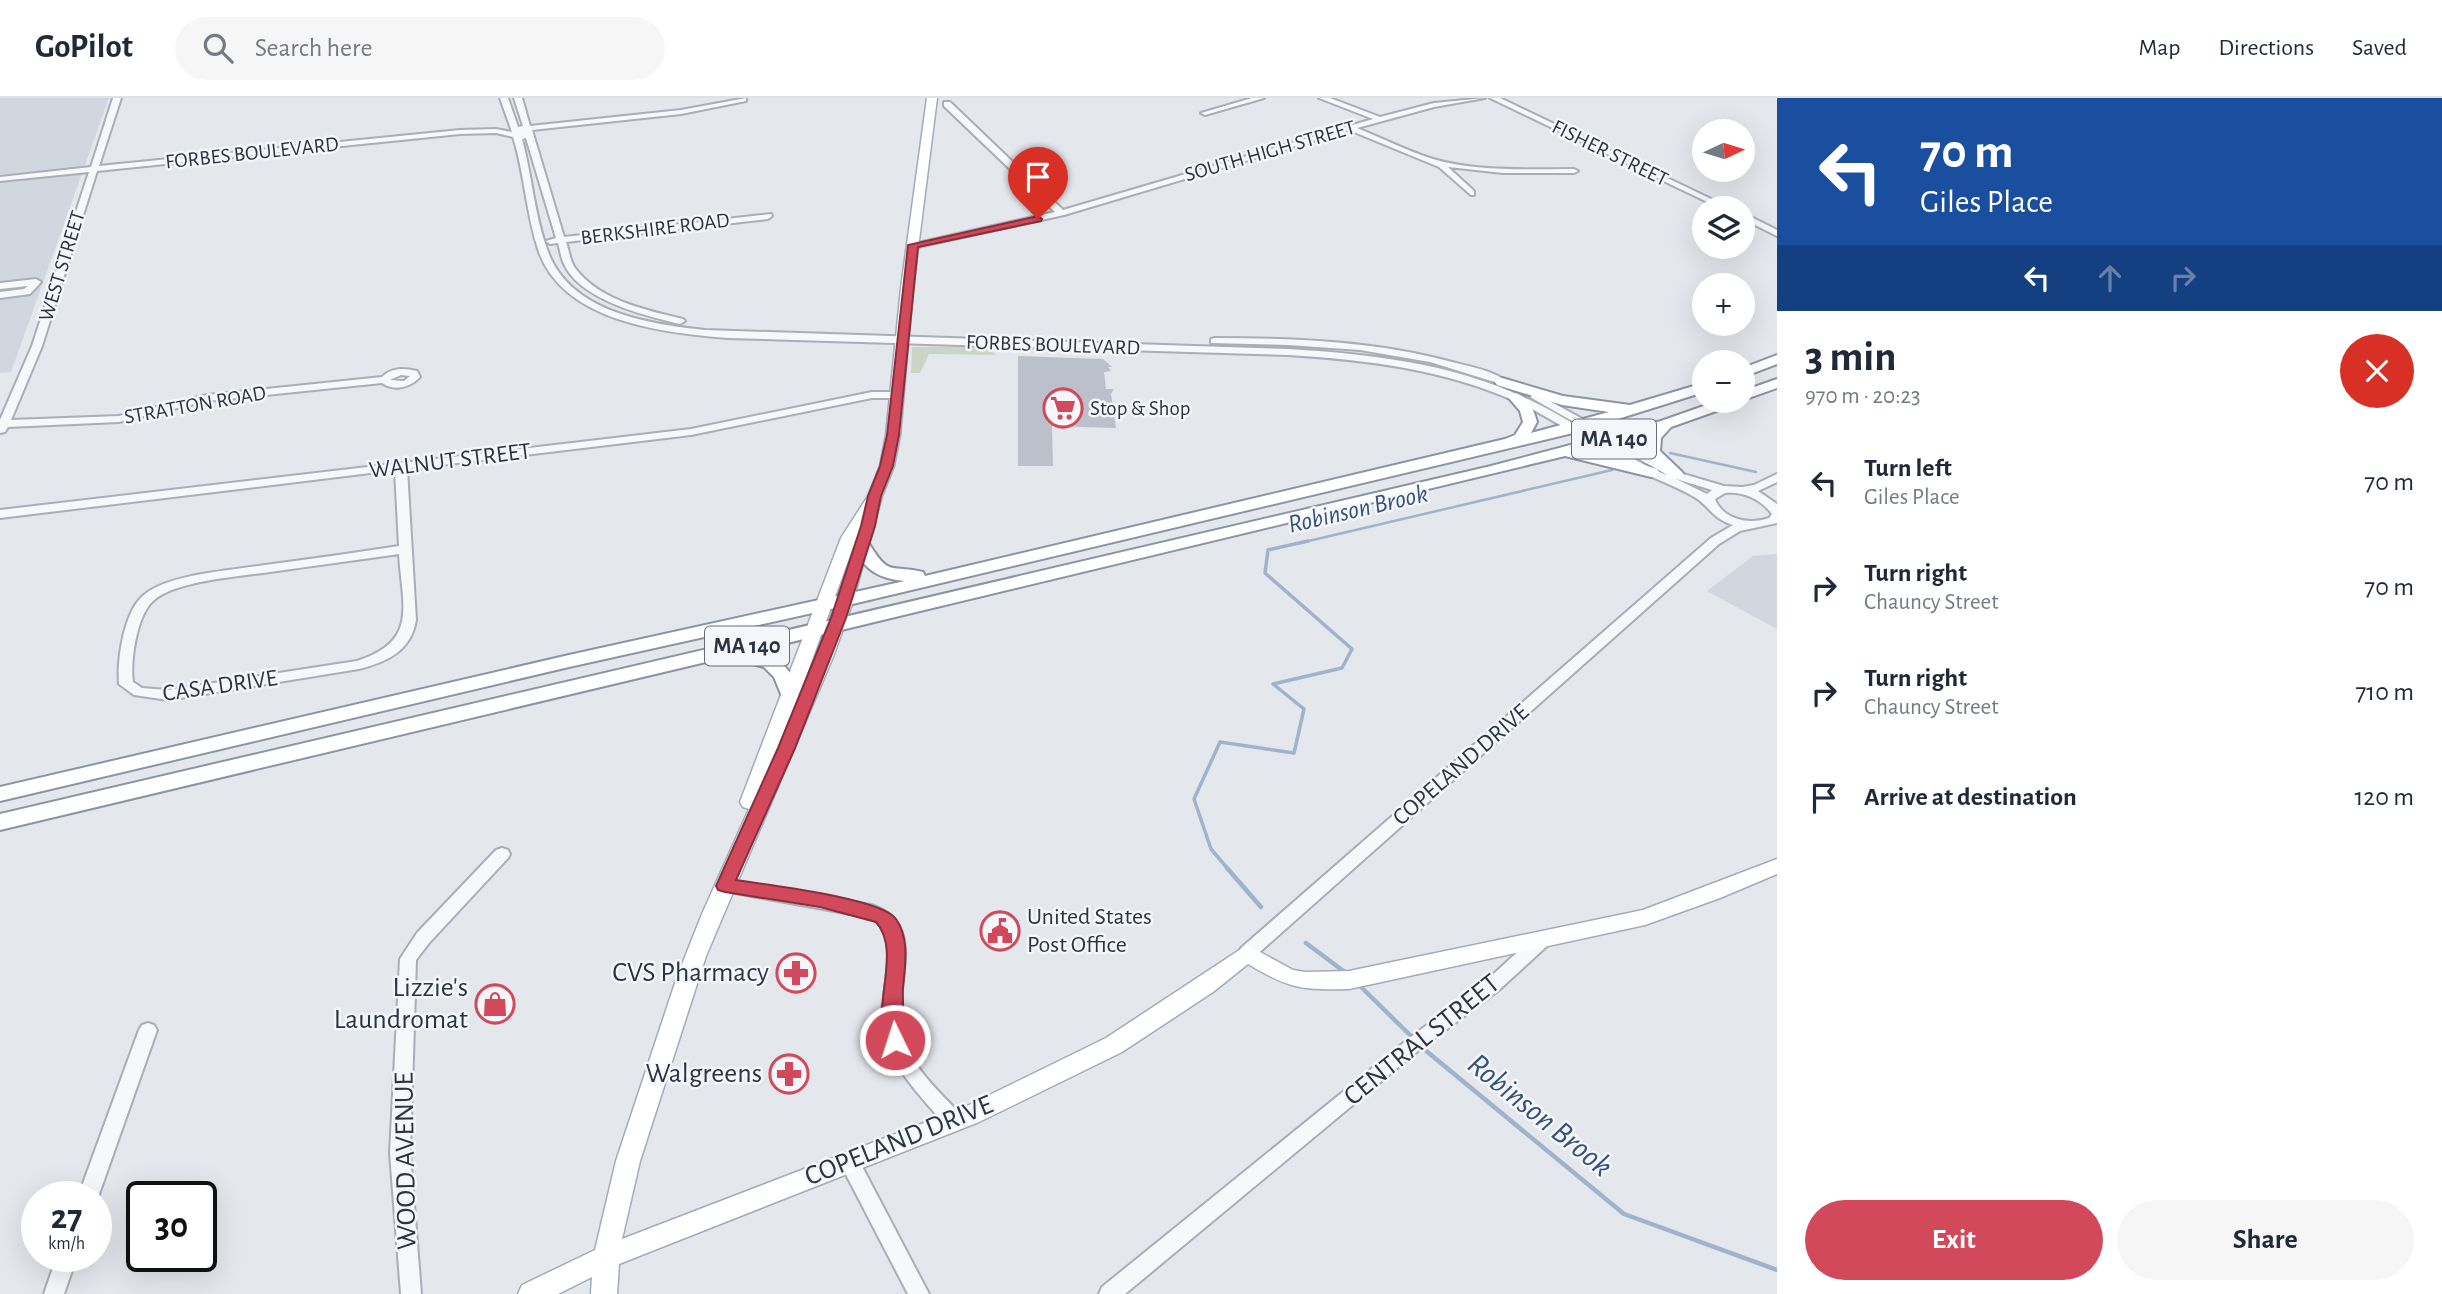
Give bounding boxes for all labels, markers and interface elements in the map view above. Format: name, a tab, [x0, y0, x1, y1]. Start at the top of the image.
search box	[175, 17, 665, 80]
icon: search	[199, 29, 237, 67]
text: GoPilot	[35, 31, 133, 64]
text: Search here	[255, 35, 372, 61]
text: Map	[2138, 36, 2180, 60]
text: Directions	[2218, 36, 2314, 60]
text: Saved	[2352, 36, 2407, 60]
street label: FISHER STREET	[1549, 116, 1671, 190]
street label: SOUTH HIGH STREET	[1182, 117, 1358, 185]
north arrow	[1692, 119, 1755, 182]
map controls	[1692, 119, 1755, 413]
icon: left	[1805, 126, 1896, 217]
text: 70 m	[1920, 128, 2014, 177]
street label: FORBES BOULEVARD	[164, 133, 340, 173]
pin	[1008, 147, 1068, 219]
icon: arrive	[1019, 158, 1057, 196]
text: Giles Place	[1920, 186, 2053, 218]
button: layers	[1692, 196, 1755, 259]
street label: WEST STREET	[35, 208, 89, 324]
street label: BERKSHIRE ROAD	[579, 209, 731, 249]
icon: left	[2018, 259, 2056, 297]
icon: ahead	[2091, 259, 2129, 297]
icon: right	[2164, 259, 2202, 297]
button: +	[1692, 273, 1755, 336]
street label: FORBES BOULEVARD	[966, 331, 1140, 359]
button: close	[2340, 334, 2414, 408]
text: 3 min	[1805, 336, 1897, 378]
button: −	[1692, 350, 1755, 413]
street label: STRATTON ROAD	[122, 382, 268, 428]
text: 970 m · 20:23	[1805, 385, 1920, 408]
supermarket icon: Stop & Shop	[1042, 387, 1084, 429]
place label: Stop & Shop	[1090, 398, 1190, 419]
road number: MA 140	[1572, 420, 1656, 458]
street label: WALNUT STREET	[368, 439, 532, 483]
text: Turn left	[1864, 455, 1952, 481]
icon: left	[1805, 464, 1843, 502]
text: 70 m	[2364, 469, 2414, 495]
water label: Robinson Brook	[1286, 480, 1430, 538]
text: Giles Place	[1864, 486, 1960, 509]
text: Turn right	[1864, 560, 1967, 586]
icon: right	[1805, 569, 1843, 607]
text: 70 m	[2364, 574, 2414, 600]
text: Chauncy Street	[1864, 591, 1999, 614]
road number: MA 140	[705, 626, 789, 666]
text: Turn right	[1864, 665, 1967, 691]
street label: CASA DRIVE	[161, 666, 279, 706]
icon: right	[1805, 674, 1843, 712]
text: 710 m	[2355, 679, 2414, 705]
text: Chauncy Street	[1864, 696, 1999, 719]
street label: COPELAND DRIVE	[1388, 699, 1534, 830]
icon: arrive	[1805, 779, 1843, 817]
text: Arrive at destination	[1864, 784, 2077, 810]
text: 120 m	[2354, 784, 2414, 810]
place label: United States Post Office	[1027, 905, 1152, 957]
public building icon: United States Post Office	[979, 910, 1021, 952]
pharmacy icon: CVS Pharmacy	[775, 952, 817, 994]
place label: CVS Pharmacy	[612, 959, 769, 987]
street label: CENTRAL STREET	[1339, 969, 1505, 1111]
place label: Lizzie's Laundromat	[334, 974, 468, 1034]
shop icon: Lizzie's Laundromat	[474, 983, 516, 1025]
position arrow	[858, 1003, 932, 1077]
water label: Robinson Brook	[1462, 1047, 1618, 1183]
pharmacy icon: Walgreens	[768, 1053, 810, 1095]
place label: Walgreens	[645, 1060, 762, 1088]
street label: WOOD AVENUE	[390, 1072, 422, 1250]
street label: COPELAND DRIVE	[801, 1091, 997, 1191]
speed limit sign: 30	[126, 1181, 217, 1272]
text: 27	[51, 1200, 82, 1235]
button: Exit	[1805, 1200, 2103, 1280]
button: Share	[2117, 1200, 2414, 1280]
text: km/h	[48, 1235, 85, 1253]

